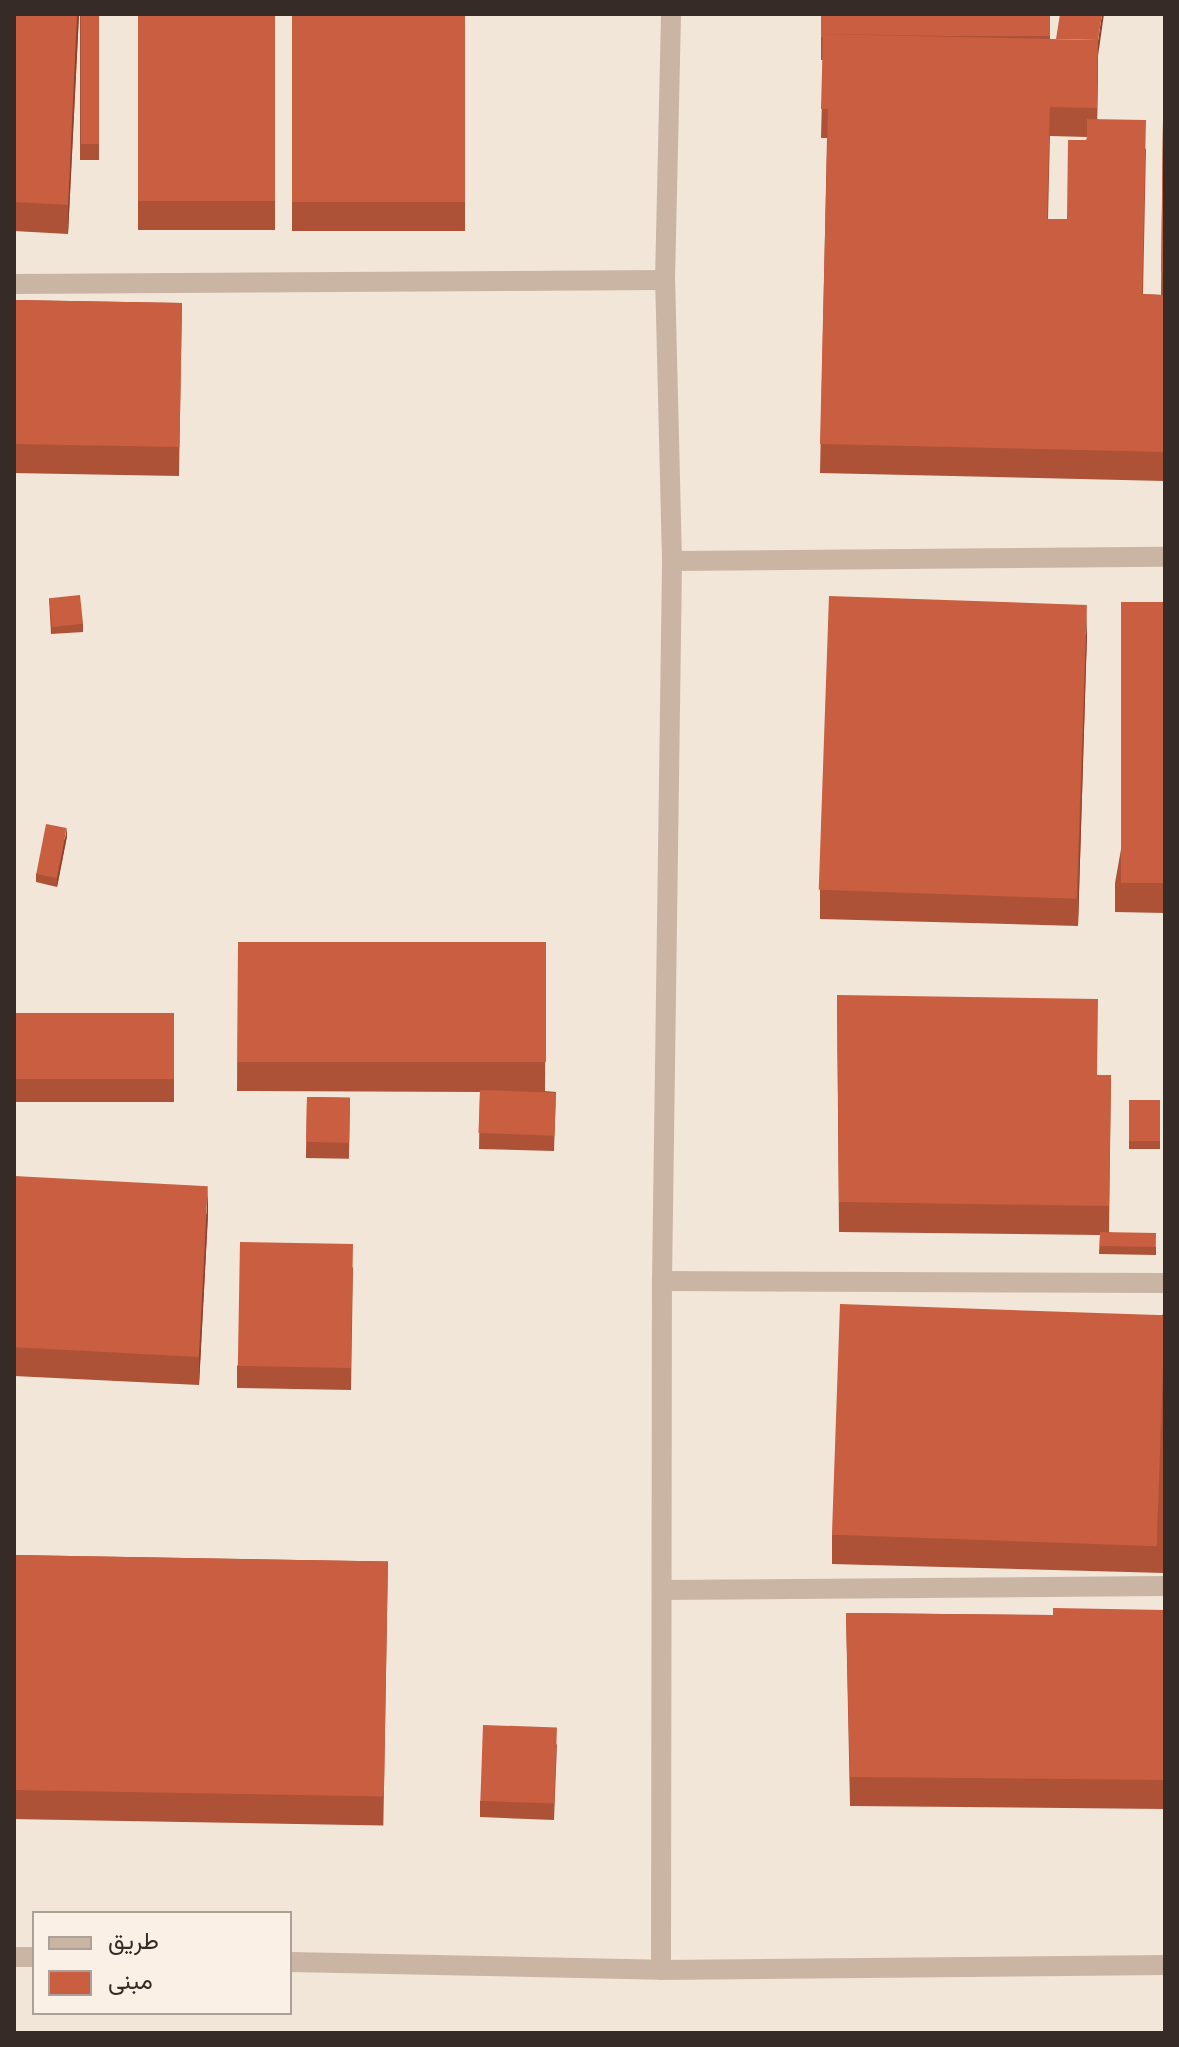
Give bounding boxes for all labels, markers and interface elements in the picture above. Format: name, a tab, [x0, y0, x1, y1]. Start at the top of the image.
legend	[32, 1911, 292, 2015]
text: طريق	[108, 1926, 159, 1955]
text: مبنى	[108, 1966, 153, 1995]

